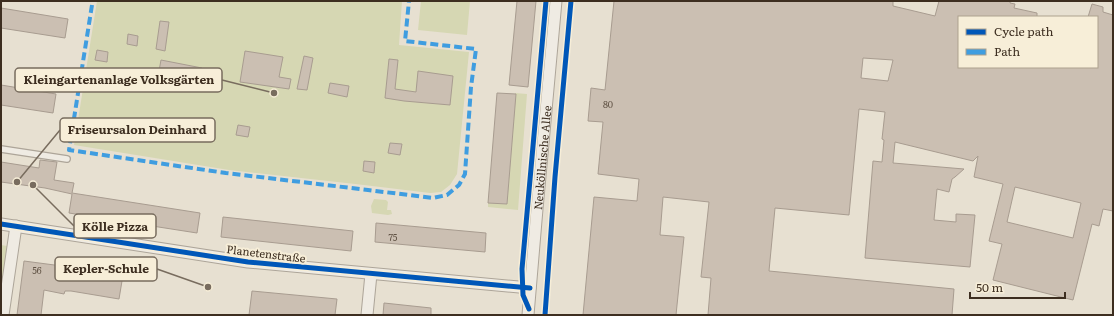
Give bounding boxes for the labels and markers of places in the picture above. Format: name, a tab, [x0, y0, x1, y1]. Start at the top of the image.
callout: Kleingartenanlage Volksgärten	[15, 68, 222, 92]
callout: Friseursalon Deinhard	[60, 118, 215, 142]
callout: Kölle Pizza	[74, 214, 156, 238]
callout: Kepler-Schule	[55, 257, 157, 281]

